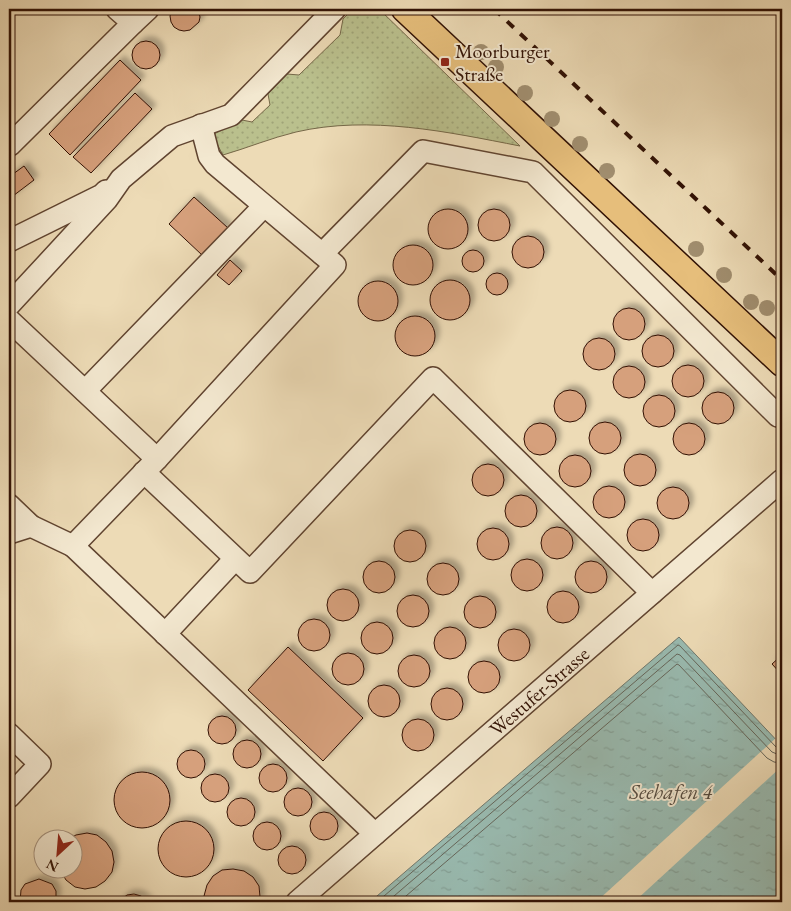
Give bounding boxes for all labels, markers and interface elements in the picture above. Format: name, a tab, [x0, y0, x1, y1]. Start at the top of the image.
place label: Moorburger Straße	[455, 38, 550, 87]
marker: Moorburger Straße	[439, 56, 451, 68]
street label: Westufer-Strasse	[484, 641, 595, 742]
water label: Seehafen 4	[628, 778, 714, 805]
north arrow	[32, 828, 82, 878]
text: N	[43, 855, 61, 876]

